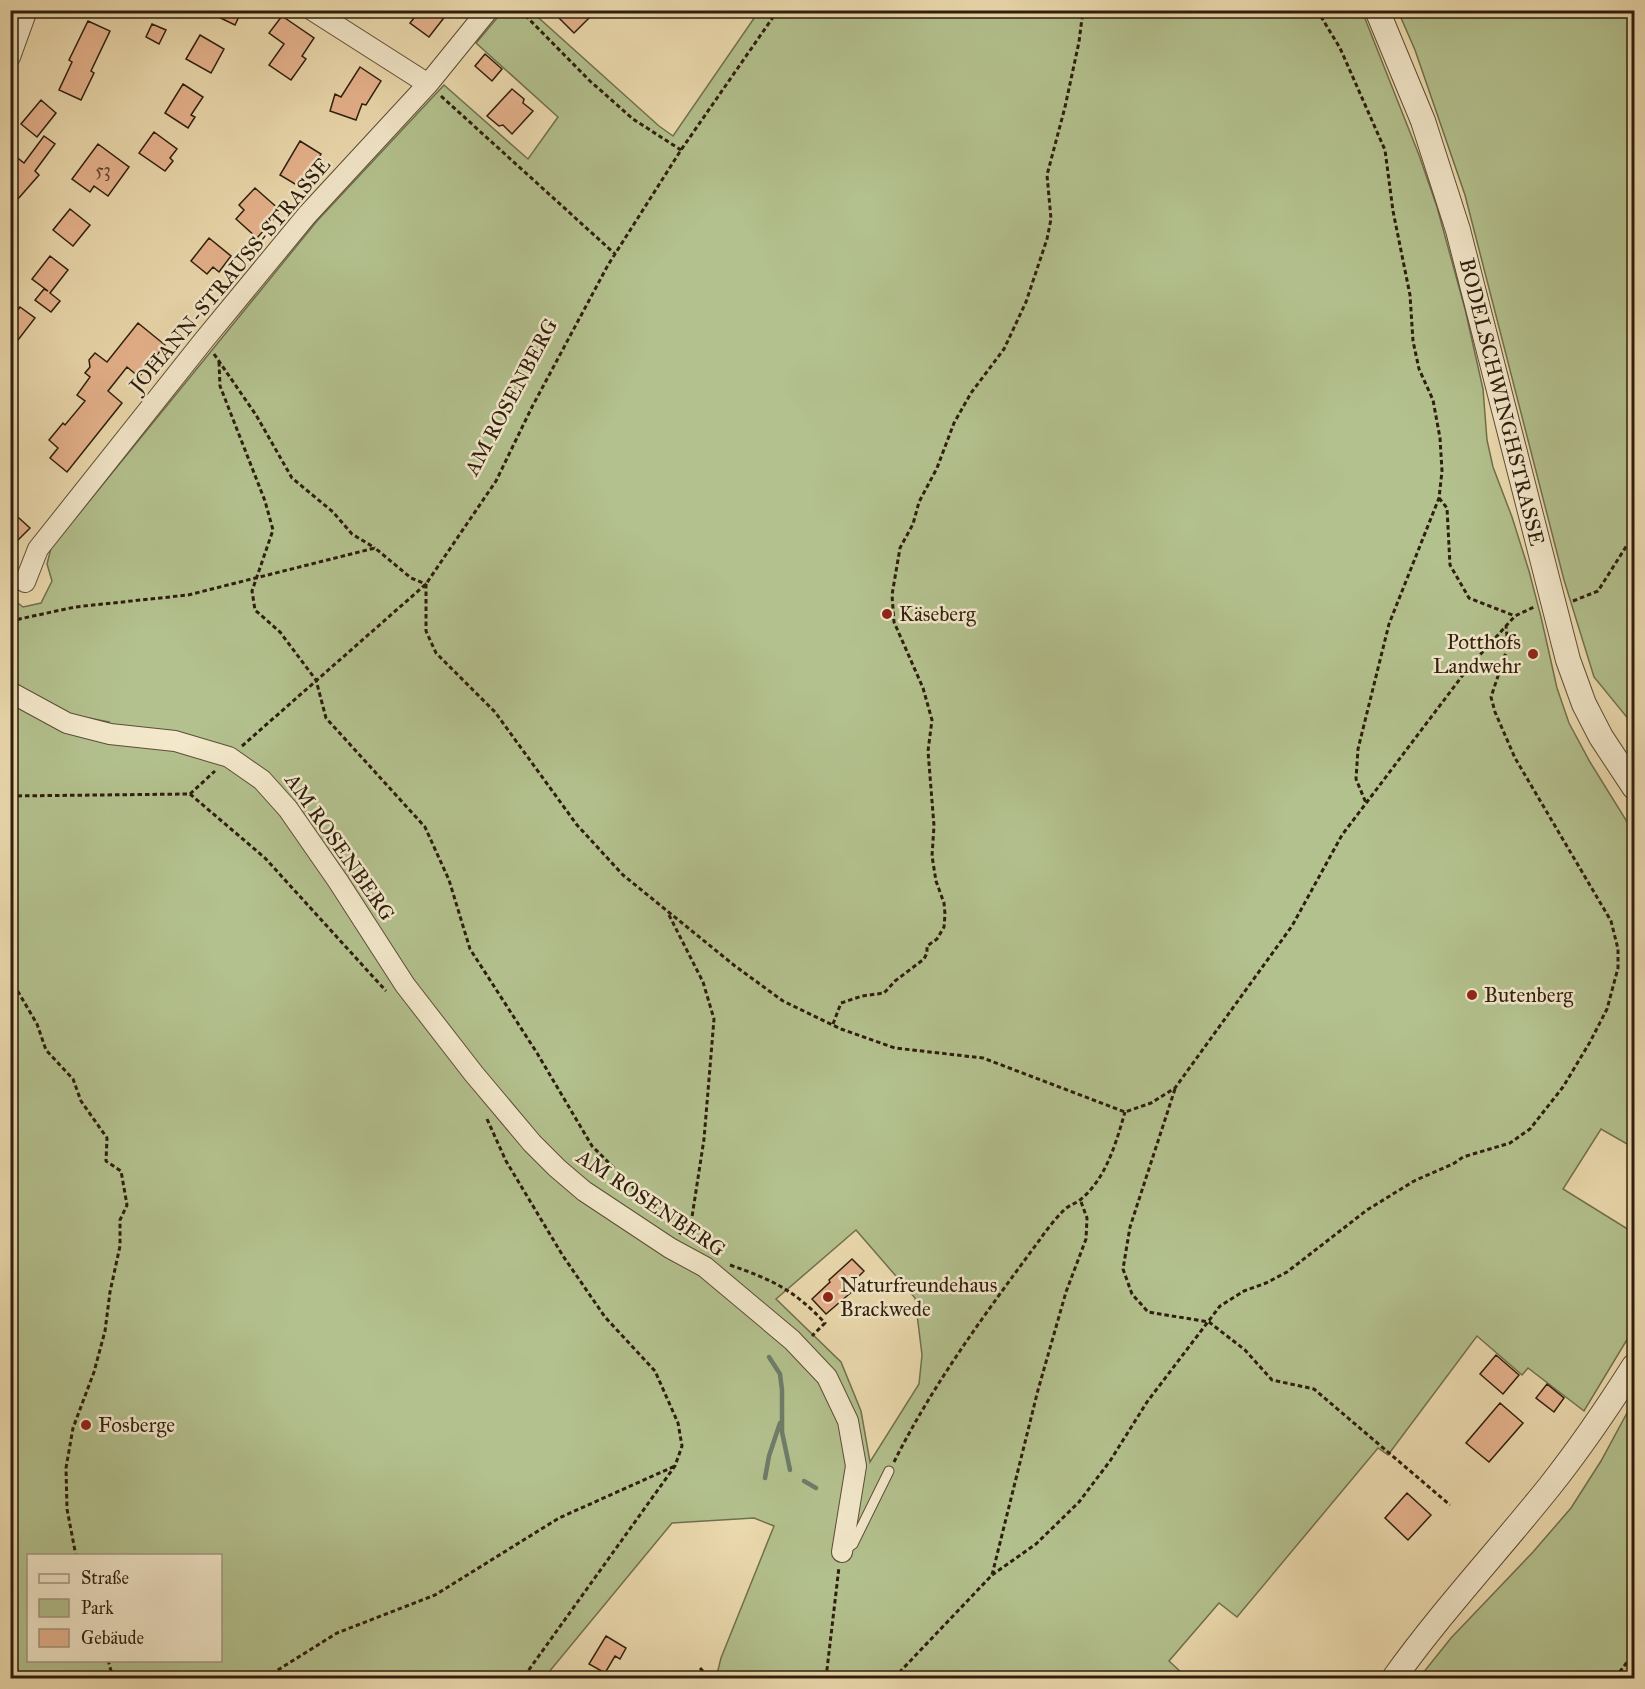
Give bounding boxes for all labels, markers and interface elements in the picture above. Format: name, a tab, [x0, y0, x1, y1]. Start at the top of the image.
street label: JOHANN-STRAUSS-STRASSE	[123, 152, 336, 399]
house number: 53	[95, 159, 111, 181]
street label: BODELSCHWINGHSTRASSE	[1454, 255, 1550, 549]
street label: AM ROSENBERG	[458, 314, 563, 481]
place label: Käseberg	[899, 601, 976, 627]
marker: Käseberg	[880, 607, 894, 621]
place label: Potthofs Landwehr	[1433, 629, 1521, 679]
marker: Potthofs Landwehr	[1526, 647, 1540, 661]
street label: AM ROSENBERG	[279, 767, 401, 926]
place label: Butenberg	[1484, 982, 1573, 1008]
marker: Butenberg	[1465, 988, 1479, 1002]
street label: AM ROSENBERG	[571, 1143, 730, 1262]
place label: Naturfreundehaus Brackwede	[840, 1272, 997, 1322]
marker: Naturfreundehaus Brackwede	[821, 1290, 835, 1304]
place label: Fosberge	[98, 1412, 175, 1438]
marker: Fosberge	[79, 1418, 93, 1432]
legend	[27, 1554, 222, 1662]
text: Straße	[81, 1567, 129, 1589]
text: Park	[81, 1597, 114, 1619]
text: Gebäude	[81, 1627, 144, 1649]

